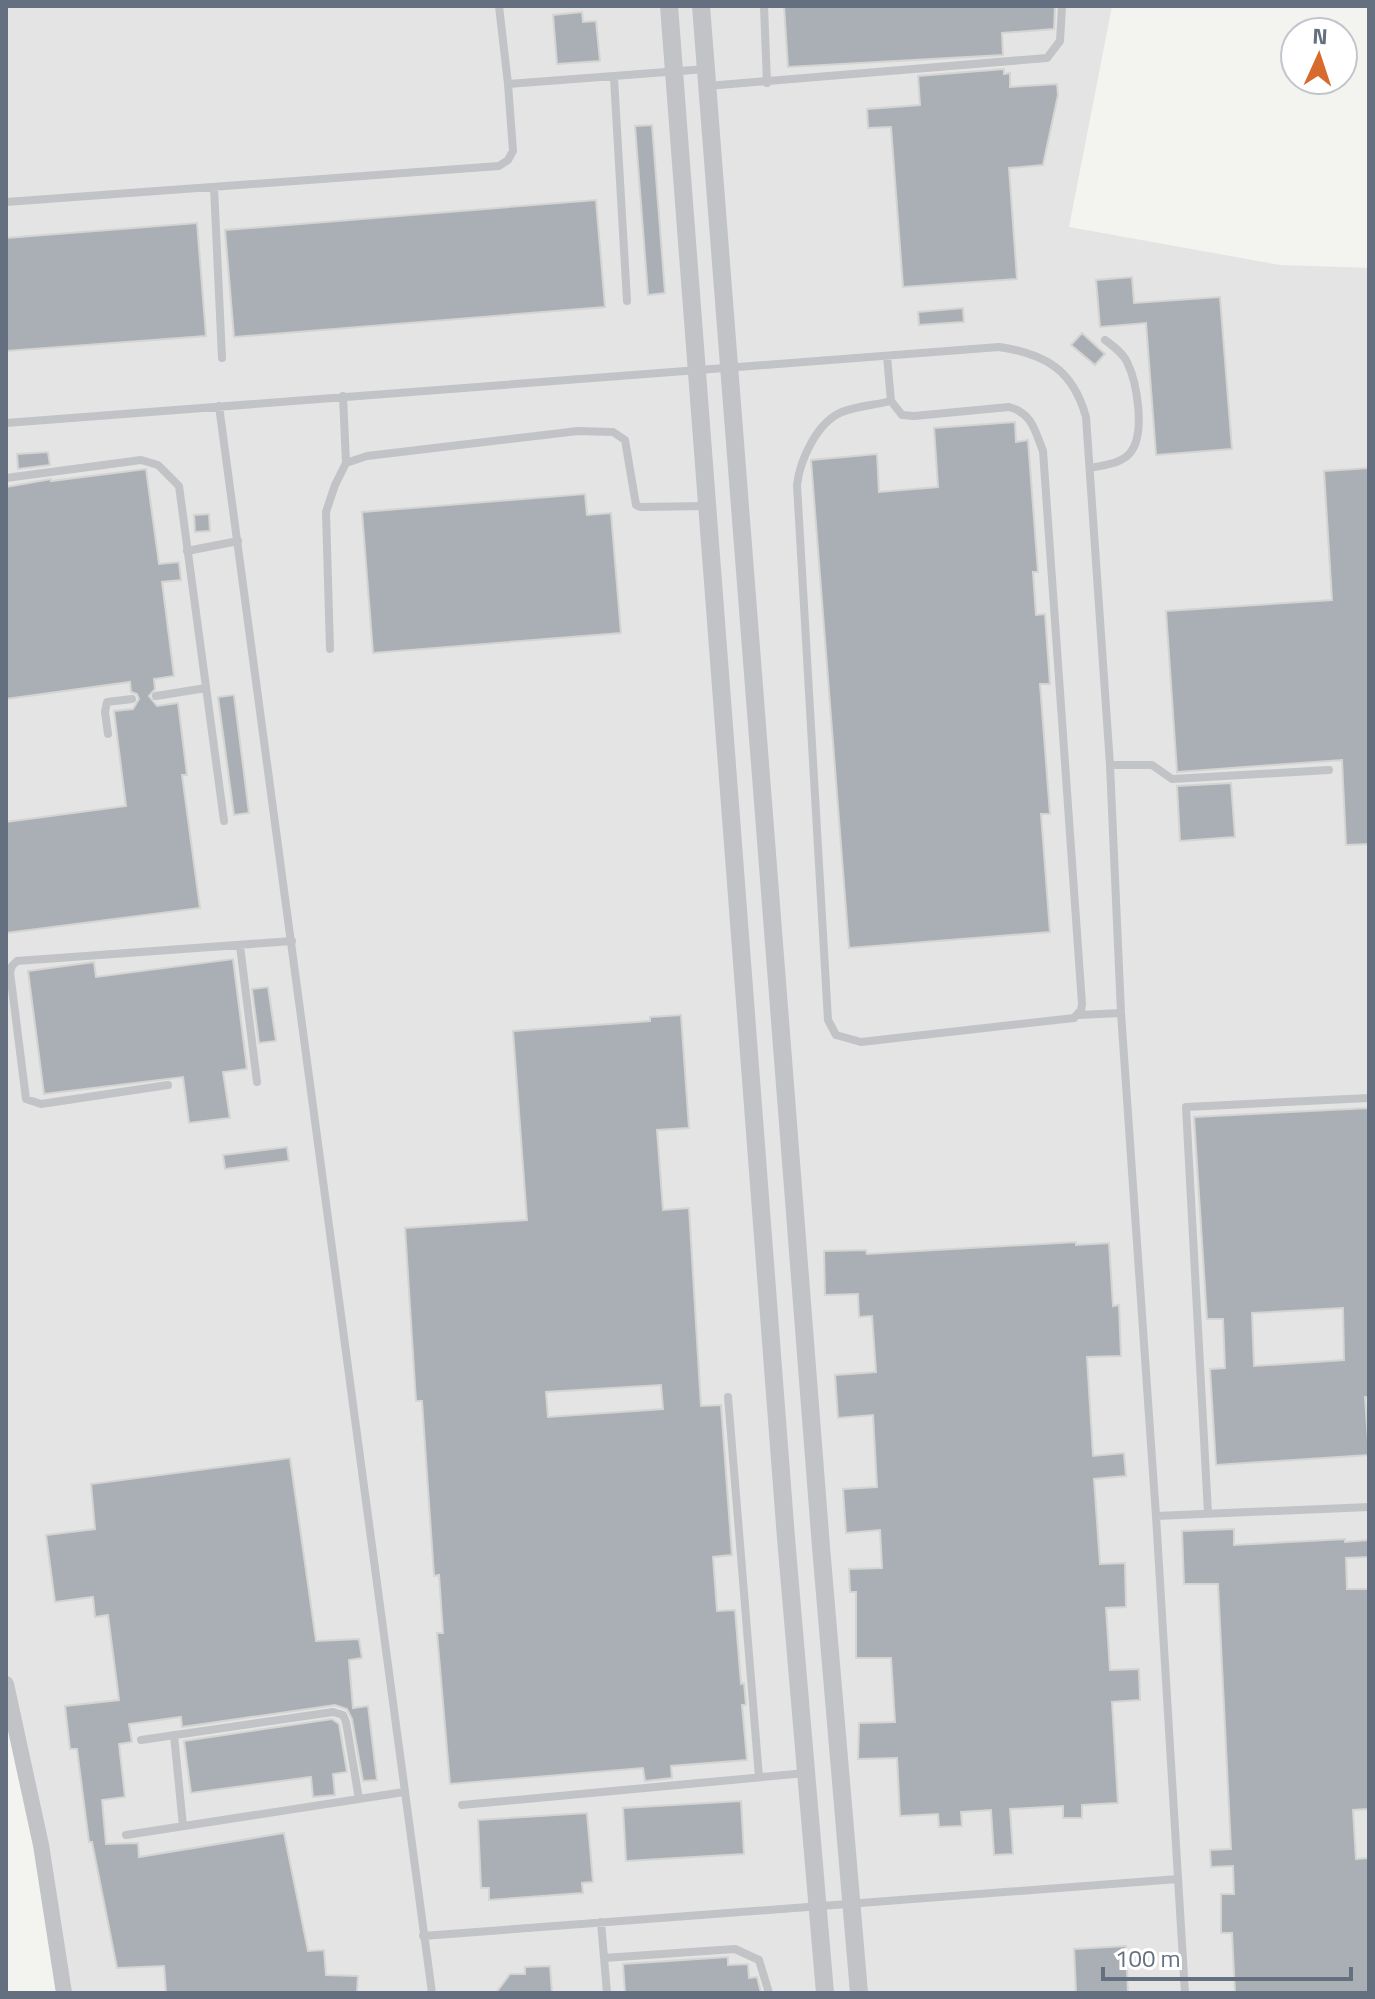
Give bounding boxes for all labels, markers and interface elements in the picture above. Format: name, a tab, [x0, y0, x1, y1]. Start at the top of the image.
north arrow	[1279, 16, 1359, 96]
text: N	[1312, 19, 1329, 53]
scale bar	[1103, 1931, 1351, 1981]
text: 100 m	[1115, 1940, 1181, 1976]

